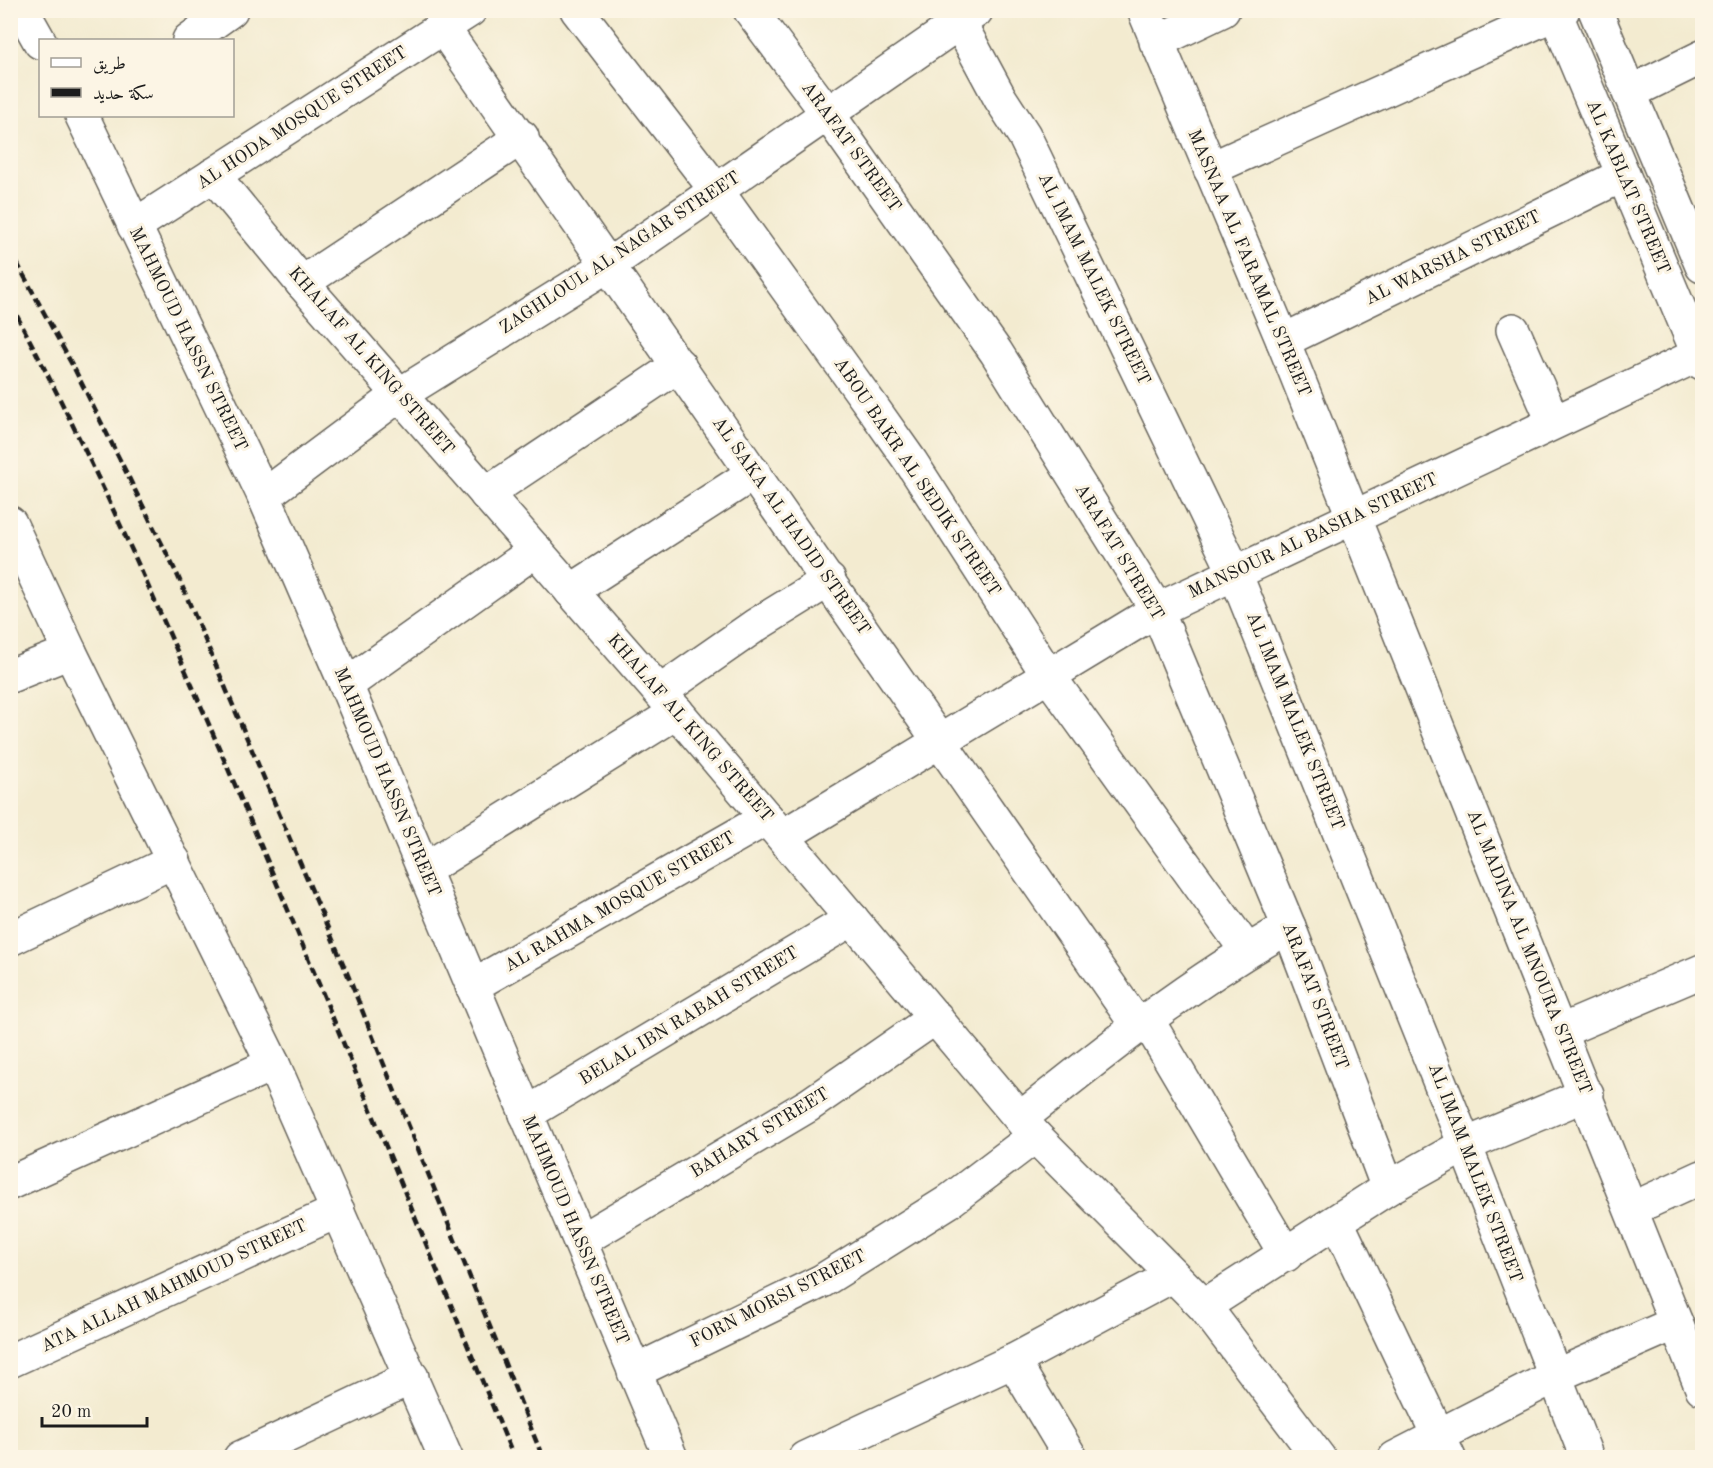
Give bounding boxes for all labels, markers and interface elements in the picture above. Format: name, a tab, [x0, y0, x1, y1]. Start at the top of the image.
legend	[39, 39, 234, 117]
street label: AL HODA MOSQUE STREET	[194, 43, 410, 193]
text: طريق	[93, 55, 126, 75]
street label: ARAFAT STREET	[798, 79, 904, 215]
text: سكة حديد	[93, 84, 154, 104]
street label: AL KABLAT STREET	[1583, 97, 1673, 277]
street label: MASNAA AL FARAMAL STREET	[1184, 127, 1314, 399]
street label: ZAGHLOUL AL NAGAR STREET	[497, 168, 743, 338]
street label: AL IMAM MALEK STREET	[1035, 170, 1153, 388]
street label: AL WARSHA STREET	[1362, 208, 1544, 308]
street label: MAHMOUD HASSN STREET	[126, 224, 250, 454]
street label: KHALAF AL KING STREET	[285, 264, 457, 458]
street label: ABOU BAKR AL SEDIK STREET	[830, 355, 1004, 599]
street label: AL SAKA AL HADID STREET	[709, 414, 873, 638]
street label: MANSOUR AL BASHA STREET	[1186, 470, 1440, 602]
street label: ARAFAT STREET	[1071, 481, 1167, 623]
street label: AL IMAM MALEK STREET	[1243, 609, 1347, 833]
street label: KHALAF AL KING STREET	[604, 631, 776, 825]
street label: MAHMOUD HASSN STREET	[330, 665, 444, 899]
street label: AL MADINA AL MNOURA STREET	[1464, 807, 1594, 1097]
street label: AL RAHMA MOSQUE STREET	[502, 828, 738, 976]
street label: ARAFAT STREET	[1279, 920, 1351, 1072]
street label: BELAL IBN RABAH STREET	[576, 943, 802, 1089]
street label: AL IMAM MALEK STREET	[1425, 1061, 1525, 1285]
street label: BAHARY STREET	[688, 1085, 832, 1181]
street label: MAHMOUD HASSN STREET	[518, 1113, 632, 1347]
street label: ATA ALLAH MAHMOUD STREET	[38, 1216, 310, 1356]
street label: FORN MORSI STREET	[687, 1247, 869, 1351]
scale bar	[42, 1390, 147, 1428]
text: 20 m	[51, 1403, 91, 1421]

